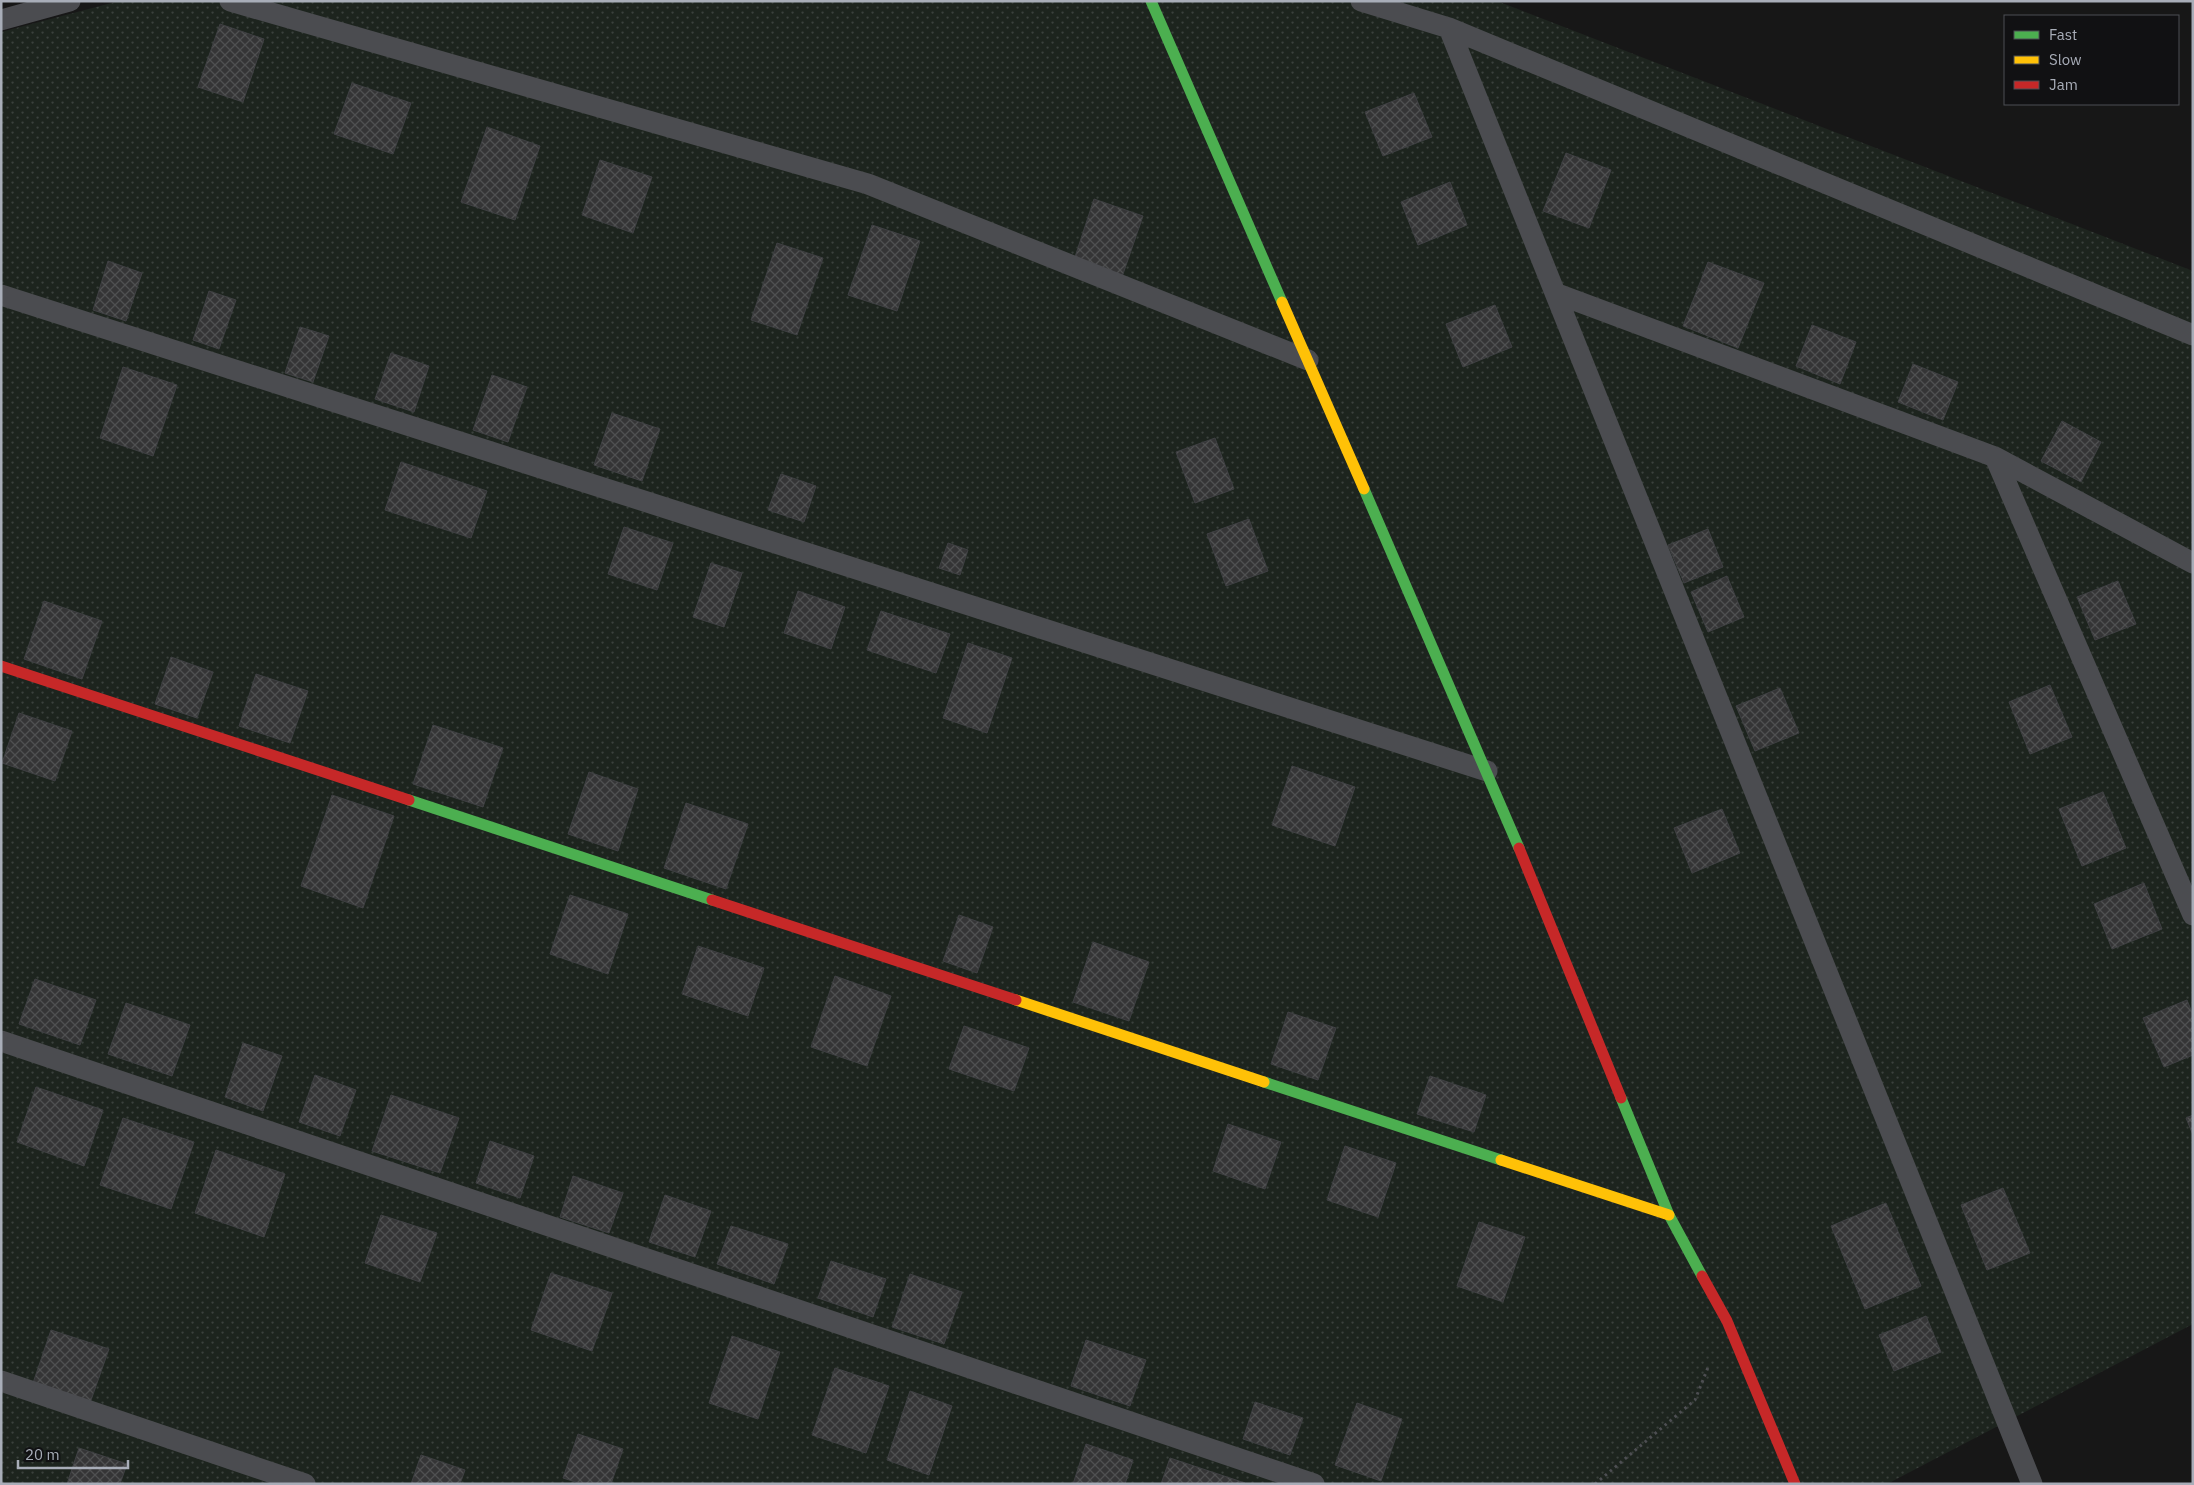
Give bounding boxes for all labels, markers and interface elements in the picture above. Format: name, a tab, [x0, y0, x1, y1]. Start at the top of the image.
legend	[2004, 15, 2179, 105]
text: Fast	[2049, 25, 2077, 44]
text: Slow	[2049, 50, 2082, 69]
text: Jam	[2049, 75, 2078, 94]
scale bar	[18, 1438, 128, 1470]
text: 20 m	[25, 1445, 60, 1464]

